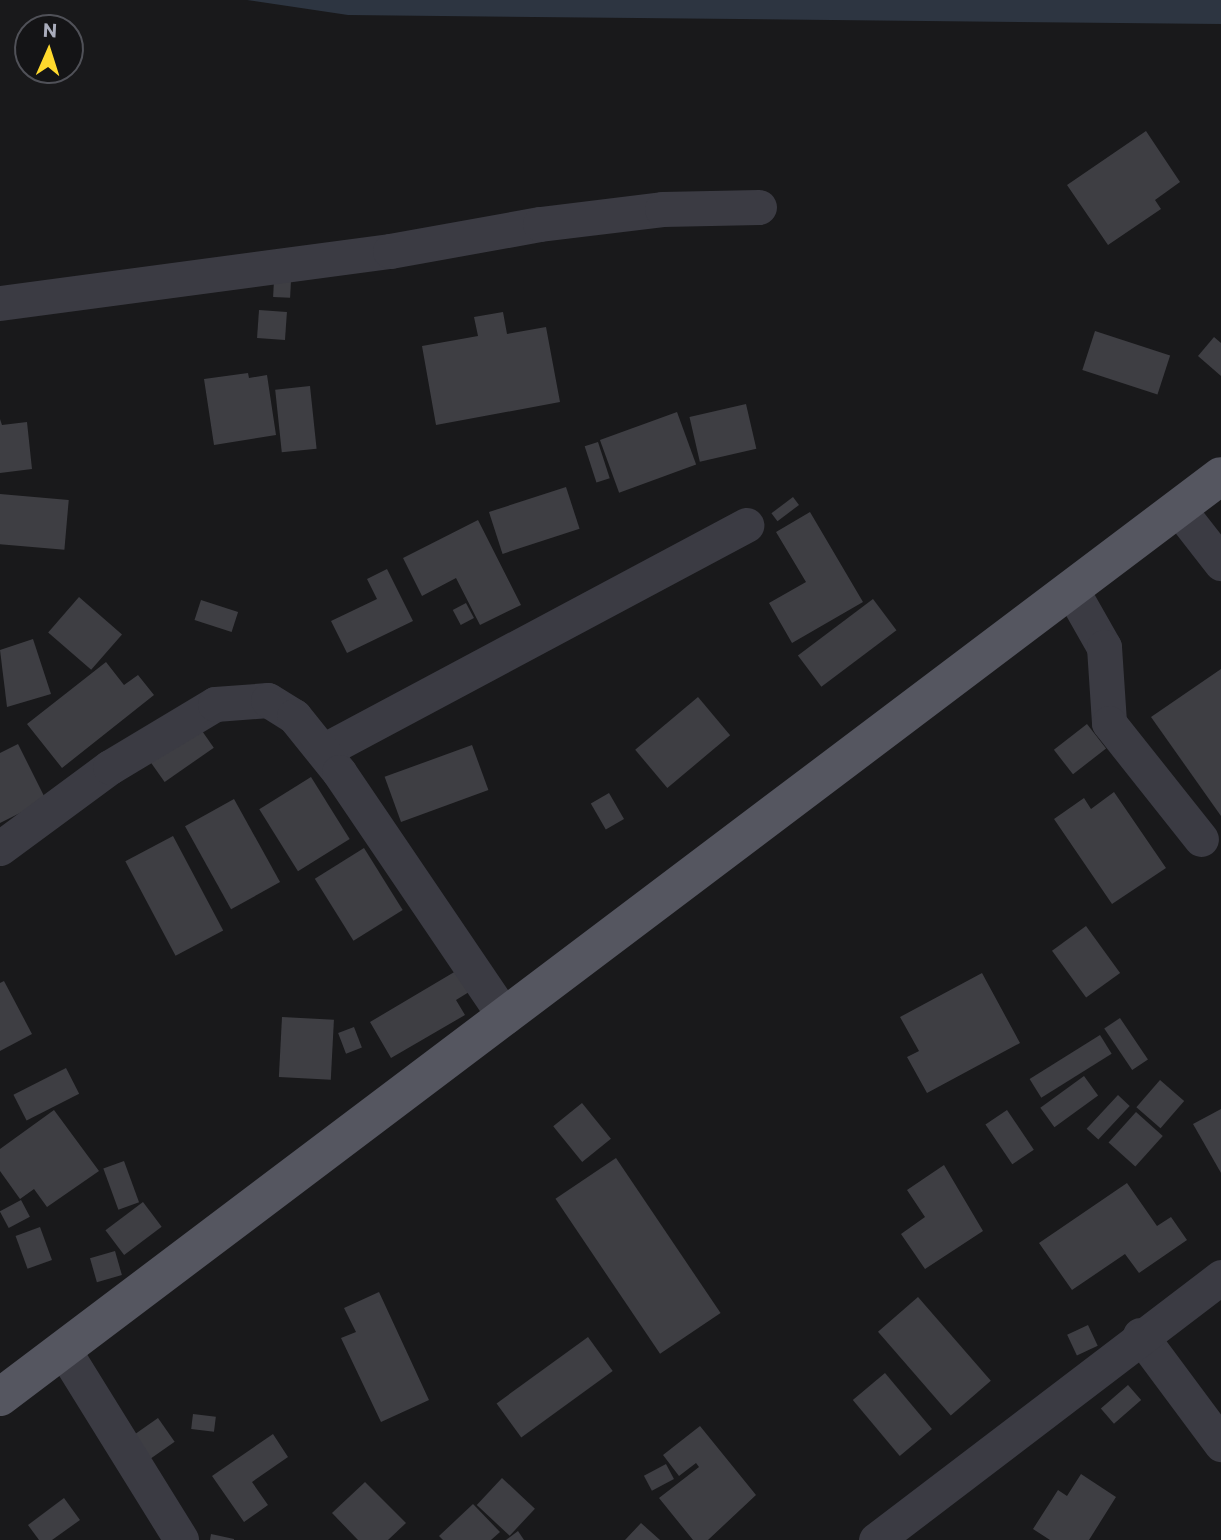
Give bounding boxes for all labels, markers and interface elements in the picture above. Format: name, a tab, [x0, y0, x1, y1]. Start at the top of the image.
north arrow	[14, 14, 84, 84]
text: N	[42, 18, 58, 41]

